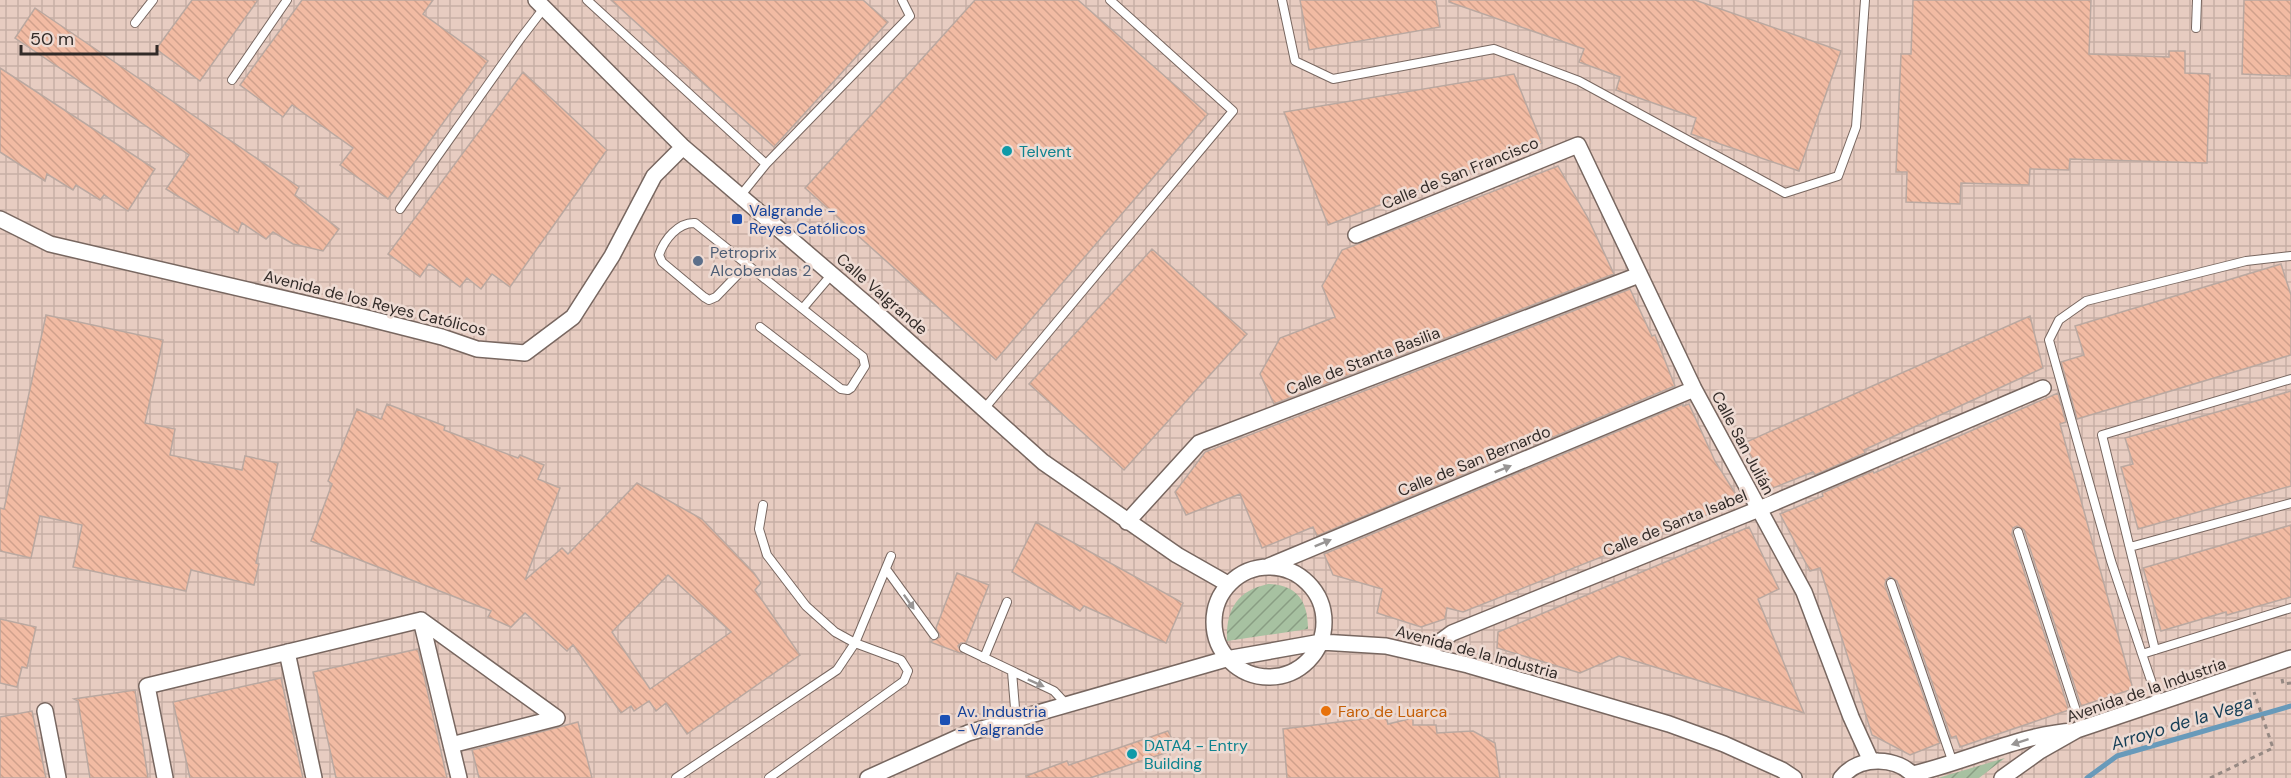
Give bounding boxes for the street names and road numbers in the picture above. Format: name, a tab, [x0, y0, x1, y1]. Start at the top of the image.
street label: Calle de San Francisco	[1378, 132, 1542, 214]
street label: Calle Valgrande	[832, 248, 932, 340]
street label: Avenida de los Reyes Católicos	[262, 265, 488, 341]
street label: Calle de Stanta Basilia	[1283, 322, 1443, 400]
street label: Calle San Julián	[1707, 387, 1779, 499]
street label: Calle de San Bernardo	[1394, 421, 1554, 501]
street label: Calle de Santa Isabel	[1600, 484, 1750, 562]
street label: Avenida de la Industria	[1393, 620, 1561, 684]
street label: Avenida de la Industria	[2063, 653, 2229, 727]

